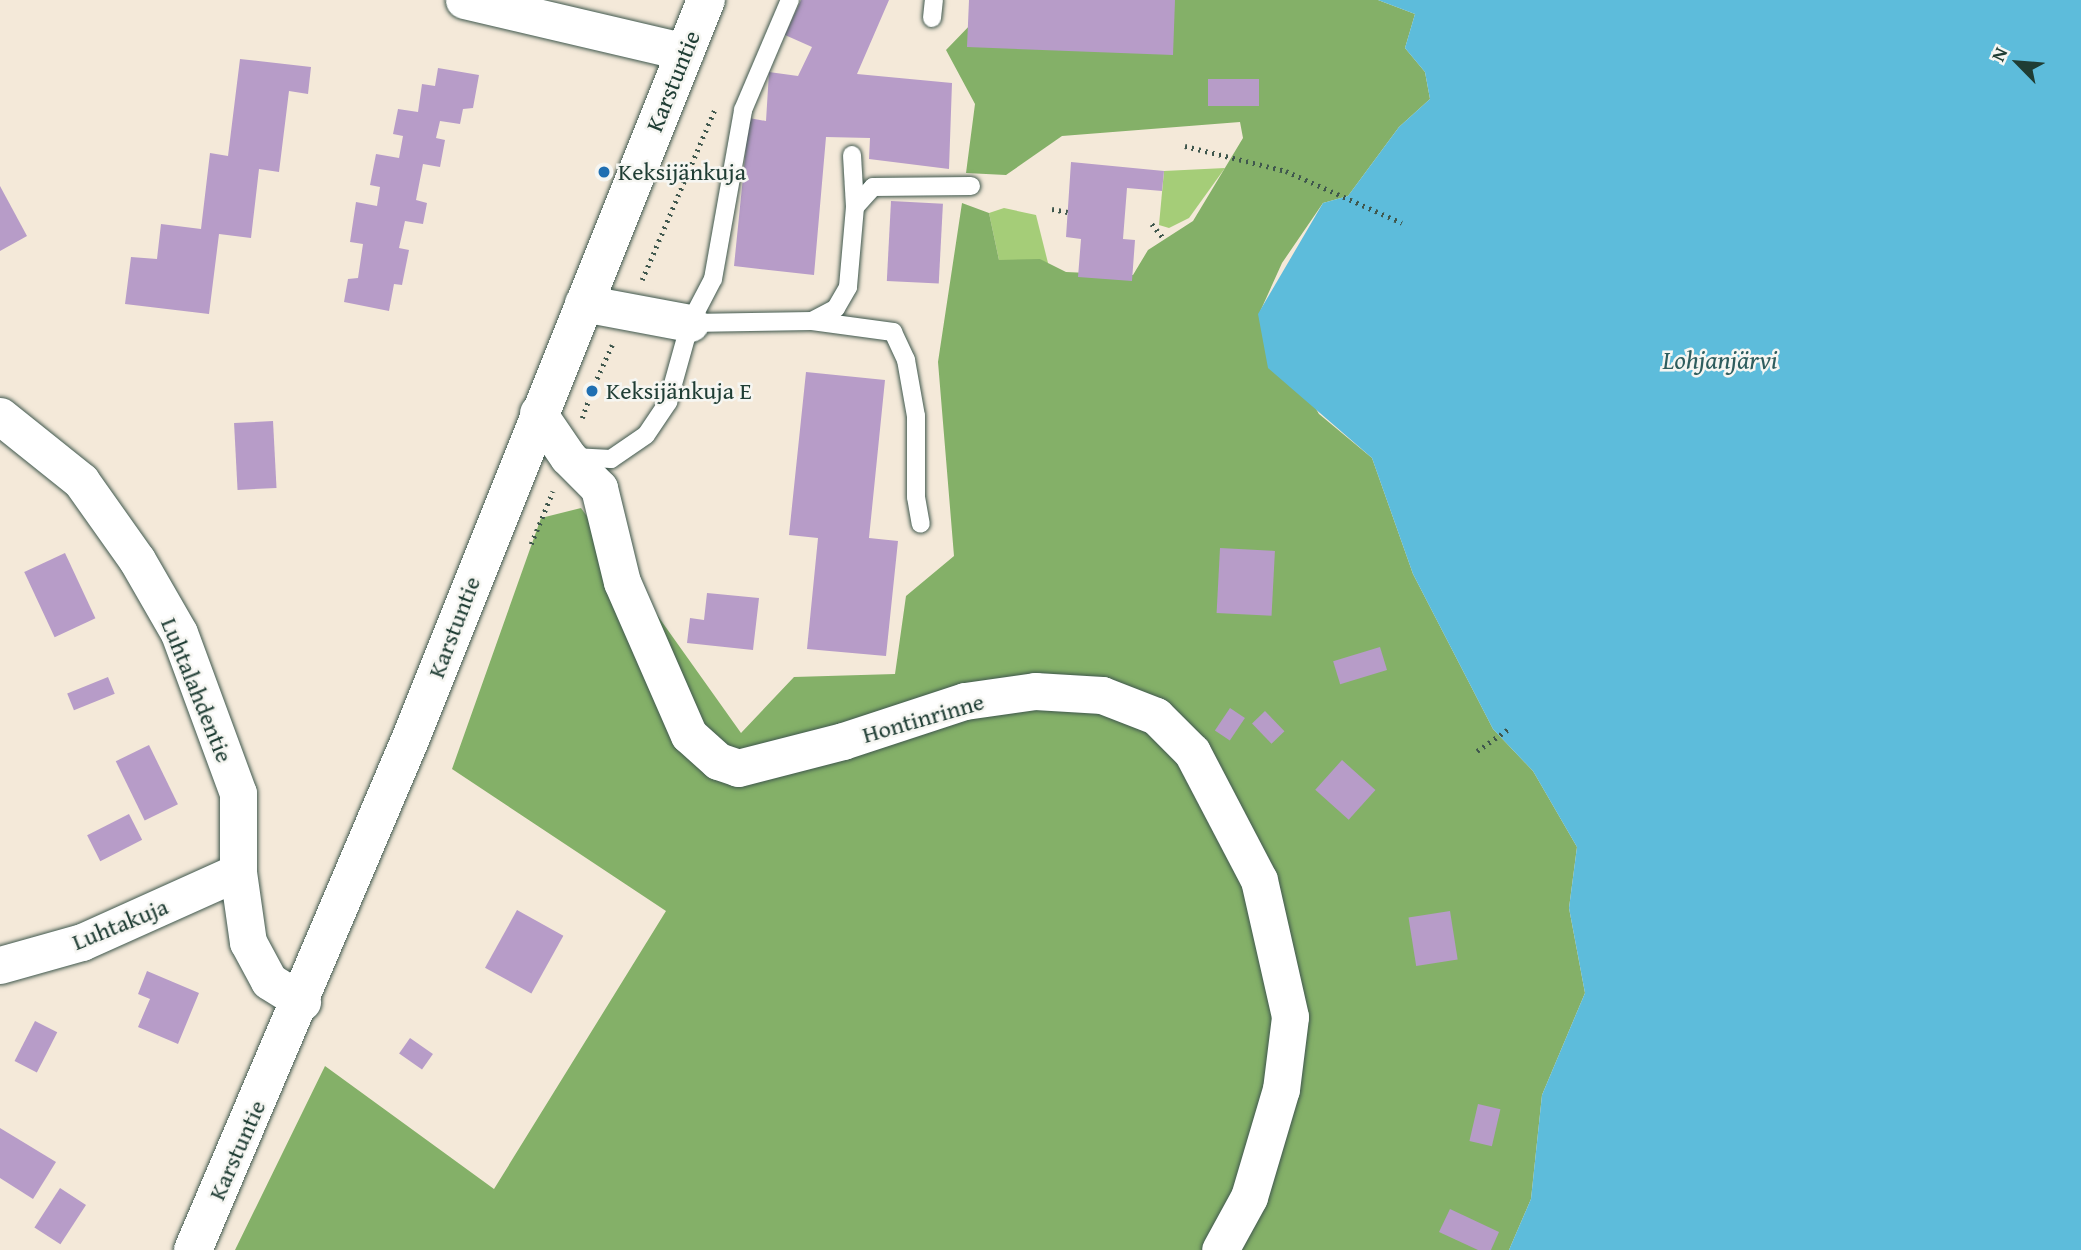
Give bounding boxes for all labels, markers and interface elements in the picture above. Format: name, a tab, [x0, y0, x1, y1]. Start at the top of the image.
street label: Karstuntie	[640, 26, 706, 136]
north arrow	[1983, 28, 2053, 98]
text: N	[1984, 42, 2014, 66]
place label: Keksijänkuja	[618, 158, 746, 186]
marker: Keksijänkuja	[596, 164, 612, 180]
water label: Lohjanjärvi	[1663, 344, 1777, 376]
place label: Keksijänkuja E	[606, 377, 752, 405]
marker: Keksijänkuja E	[584, 383, 600, 399]
street label: Karstuntie	[421, 572, 487, 682]
street label: Luhtalahdentie	[155, 613, 239, 767]
street label: Hontinrinne	[859, 687, 987, 749]
street label: Luhtakuja	[68, 892, 172, 956]
street label: Karstuntie	[202, 1096, 272, 1204]

